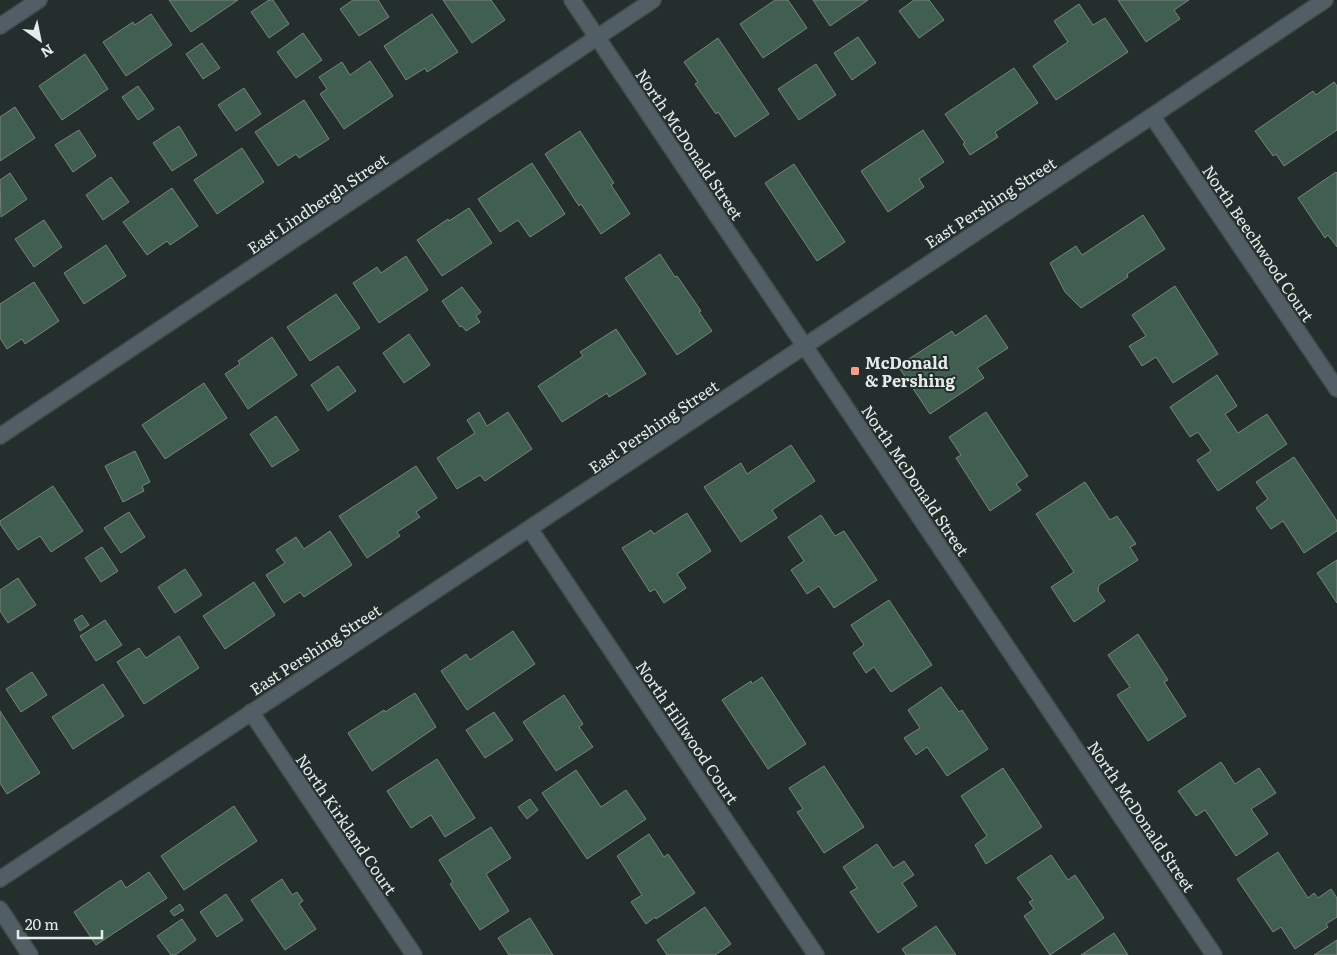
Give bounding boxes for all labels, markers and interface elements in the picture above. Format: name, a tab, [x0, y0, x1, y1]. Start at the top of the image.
north arrow	[15, 15, 65, 65]
text: N	[37, 40, 58, 63]
street label: North McDonald Street	[630, 64, 750, 225]
street label: East Lindbergh Street	[242, 147, 393, 259]
street label: East Pershing Street	[920, 150, 1061, 254]
street label: North Beechwood Court	[1197, 160, 1321, 327]
place label: McDonald & Pershing	[865, 350, 955, 392]
marker: McDonald & Pershing	[849, 365, 861, 377]
street label: East Pershing Street	[583, 373, 723, 479]
street label: North McDonald Street	[856, 400, 976, 561]
street label: East Pershing Street	[245, 597, 386, 701]
street label: North Hillwood Court	[631, 655, 745, 809]
street label: North McDonald Street	[1082, 736, 1202, 897]
street label: North Kirkland Court	[291, 748, 404, 900]
scale bar	[18, 908, 101, 940]
text: 20 m	[25, 912, 59, 935]

